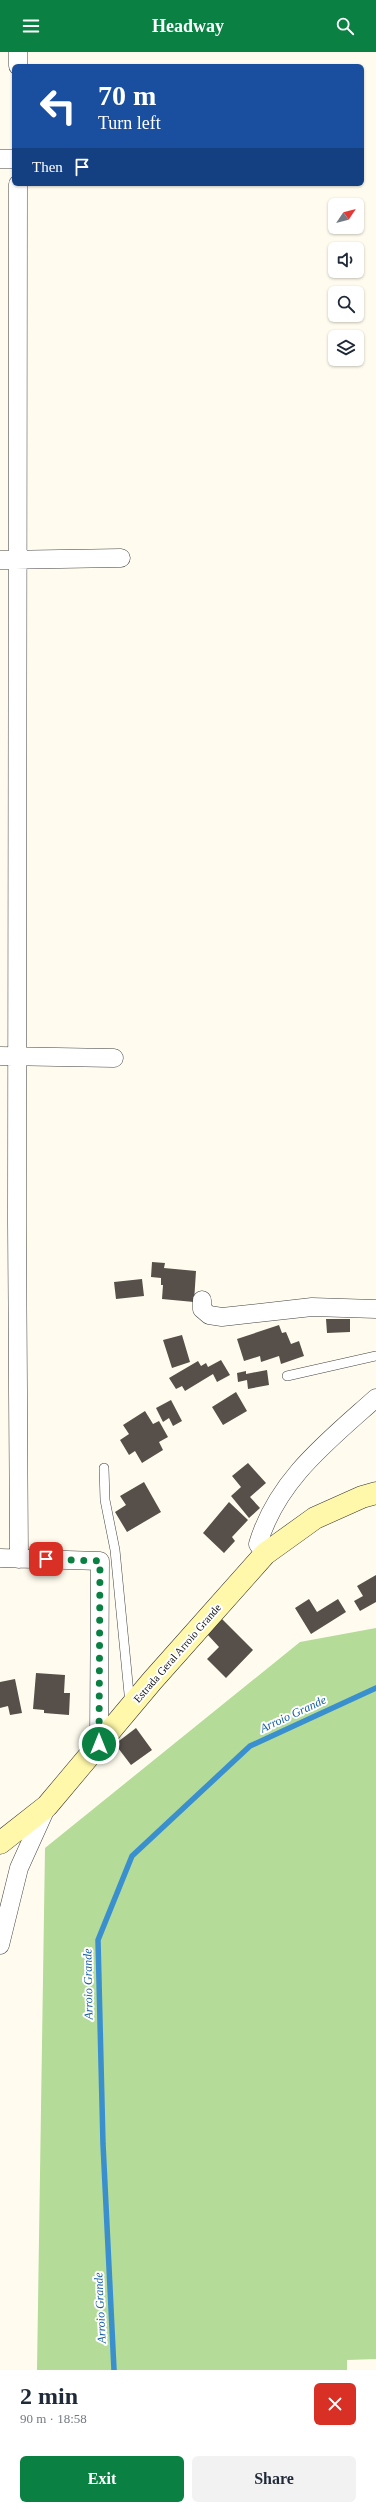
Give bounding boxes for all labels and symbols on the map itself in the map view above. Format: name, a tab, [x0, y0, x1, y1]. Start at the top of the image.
north arrow	[328, 198, 364, 234]
pin	[29, 1542, 63, 1576]
street label: Estrada Geral Arroio Grande	[131, 1601, 223, 1705]
water label: Arroio Grande	[257, 1692, 329, 1736]
position arrow	[78, 1723, 120, 1765]
water label: Arroio Grande	[80, 1948, 96, 2021]
water label: Arroio Grande	[91, 2271, 109, 2345]

